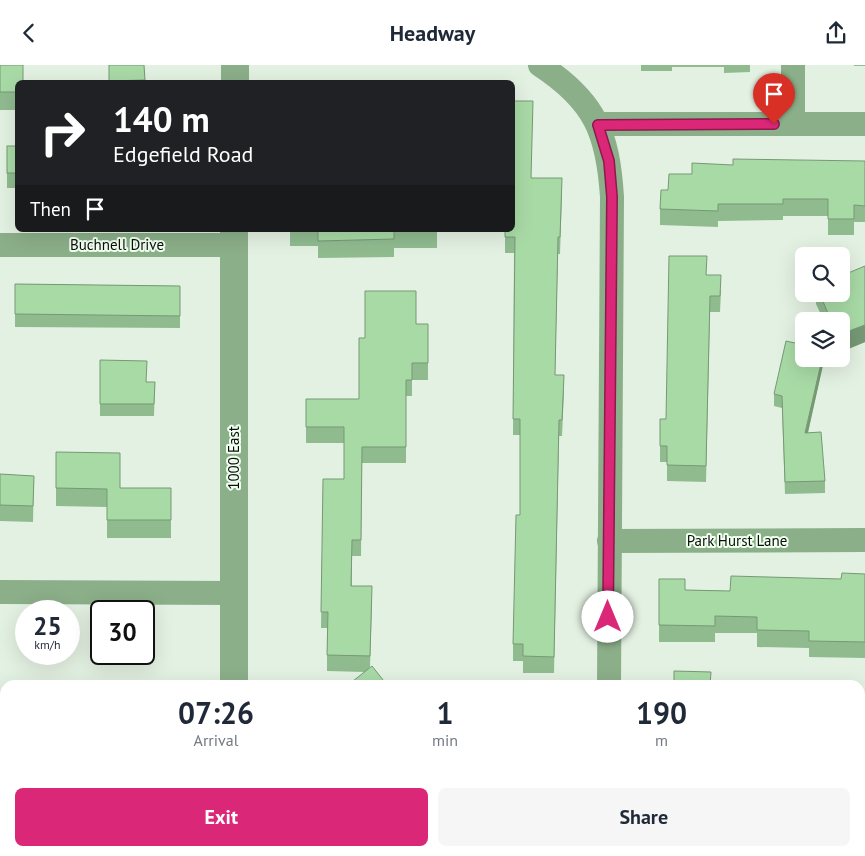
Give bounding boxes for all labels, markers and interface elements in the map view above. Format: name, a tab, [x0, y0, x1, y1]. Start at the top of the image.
icon: back	[15, 19, 43, 47]
text: Headway	[390, 19, 475, 47]
icon: share	[822, 19, 850, 47]
pin	[753, 73, 795, 124]
icon: arrive	[760, 80, 788, 108]
text: 140 m	[113, 96, 210, 142]
icon: right	[30, 100, 95, 165]
text: Edgefield Road	[113, 140, 253, 168]
icon: arrive	[81, 195, 109, 223]
text: Then	[30, 197, 71, 221]
street label: Buchnell Drive	[70, 235, 164, 254]
map controls	[795, 247, 850, 367]
button: search	[795, 247, 850, 302]
button: layers	[795, 312, 850, 367]
street label: 1000 East	[224, 426, 243, 490]
street label: Park Hurst Lane	[687, 531, 787, 550]
position arrow	[581, 590, 633, 642]
speed limit sign: 30	[90, 600, 155, 665]
text: 25	[33, 610, 62, 642]
text: km/h	[34, 637, 61, 652]
text: 07:26	[178, 693, 254, 732]
text: 1	[437, 693, 454, 732]
text: 190	[636, 693, 687, 732]
text: Arrival	[194, 730, 238, 750]
text: min	[432, 730, 458, 750]
text: m	[655, 730, 668, 750]
button: Exit	[15, 788, 428, 846]
button: Share	[438, 788, 850, 846]

